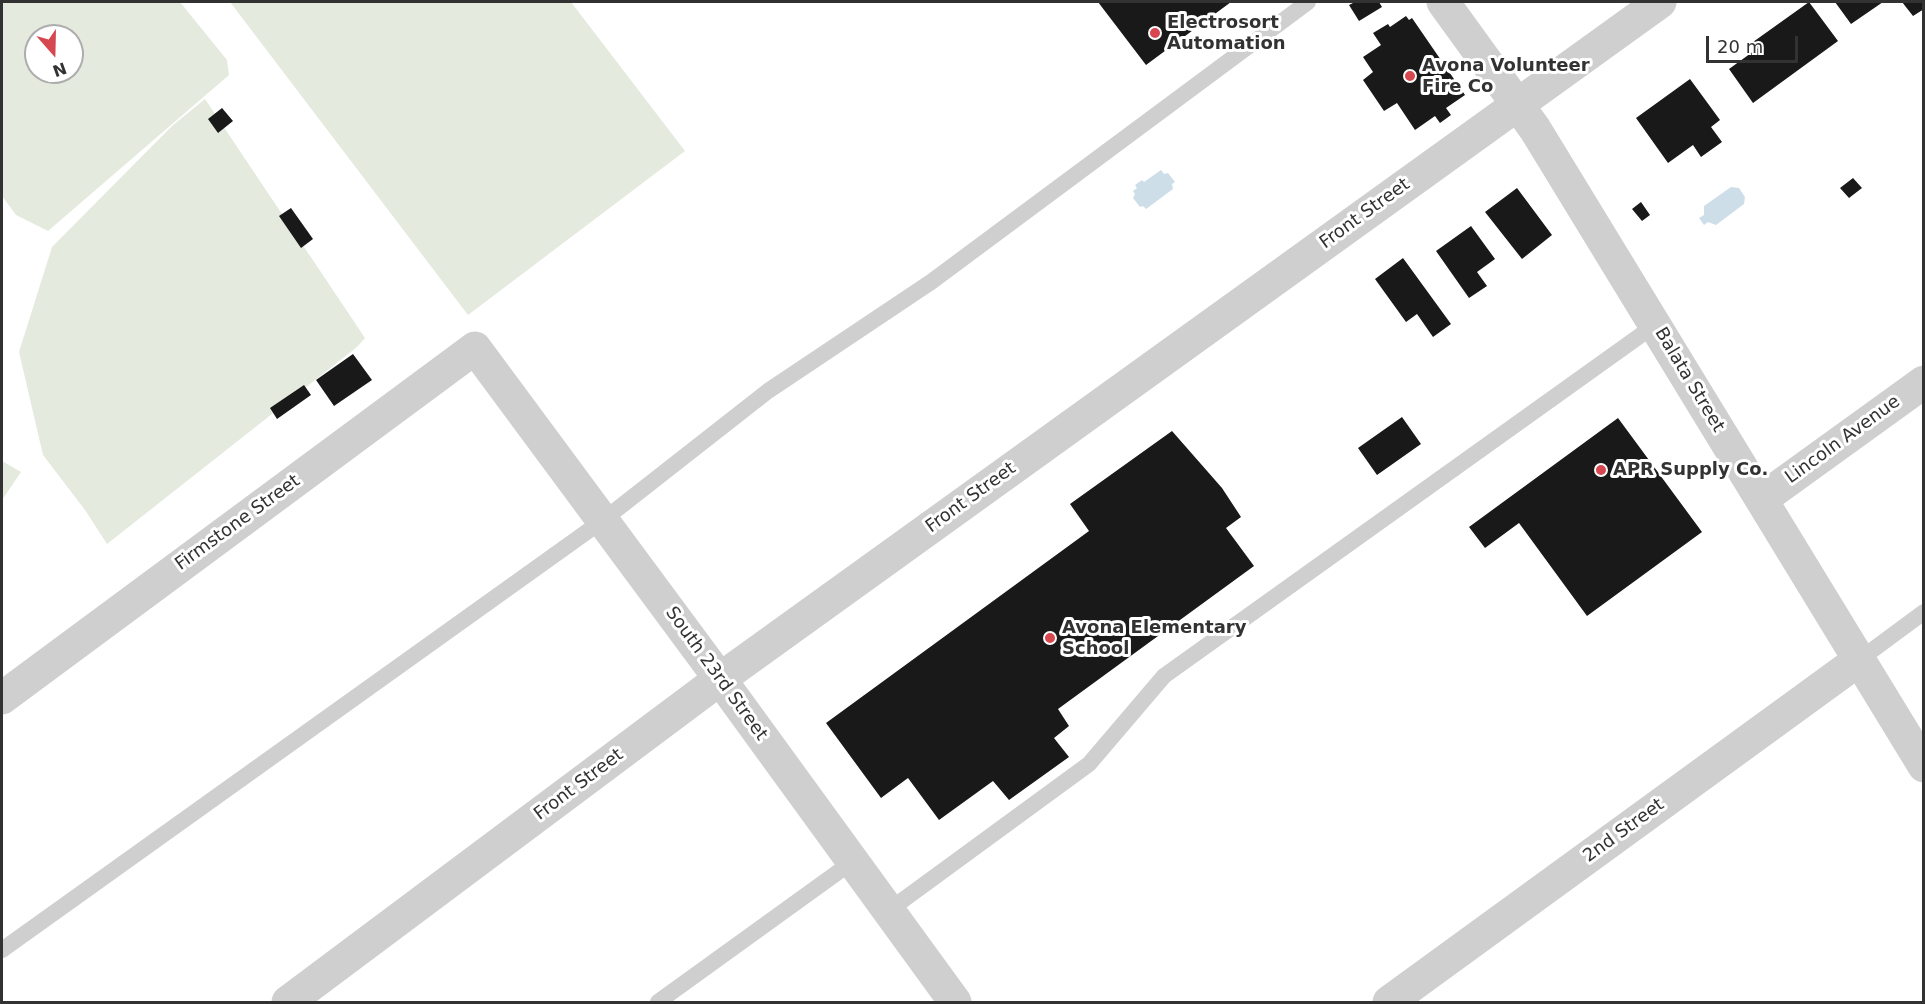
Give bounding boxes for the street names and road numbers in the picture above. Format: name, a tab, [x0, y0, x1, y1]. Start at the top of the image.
street label: Front Street	[1316, 174, 1414, 254]
street label: Balata Street	[1649, 324, 1729, 436]
street label: Lincoln Avenue	[1781, 391, 1905, 489]
street label: Front Street	[922, 458, 1020, 538]
street label: Firmstone Street	[171, 470, 305, 576]
street label: South 23rd Street	[660, 603, 772, 745]
street label: Front Street	[530, 744, 628, 826]
street label: 2nd Street	[1579, 794, 1669, 868]

